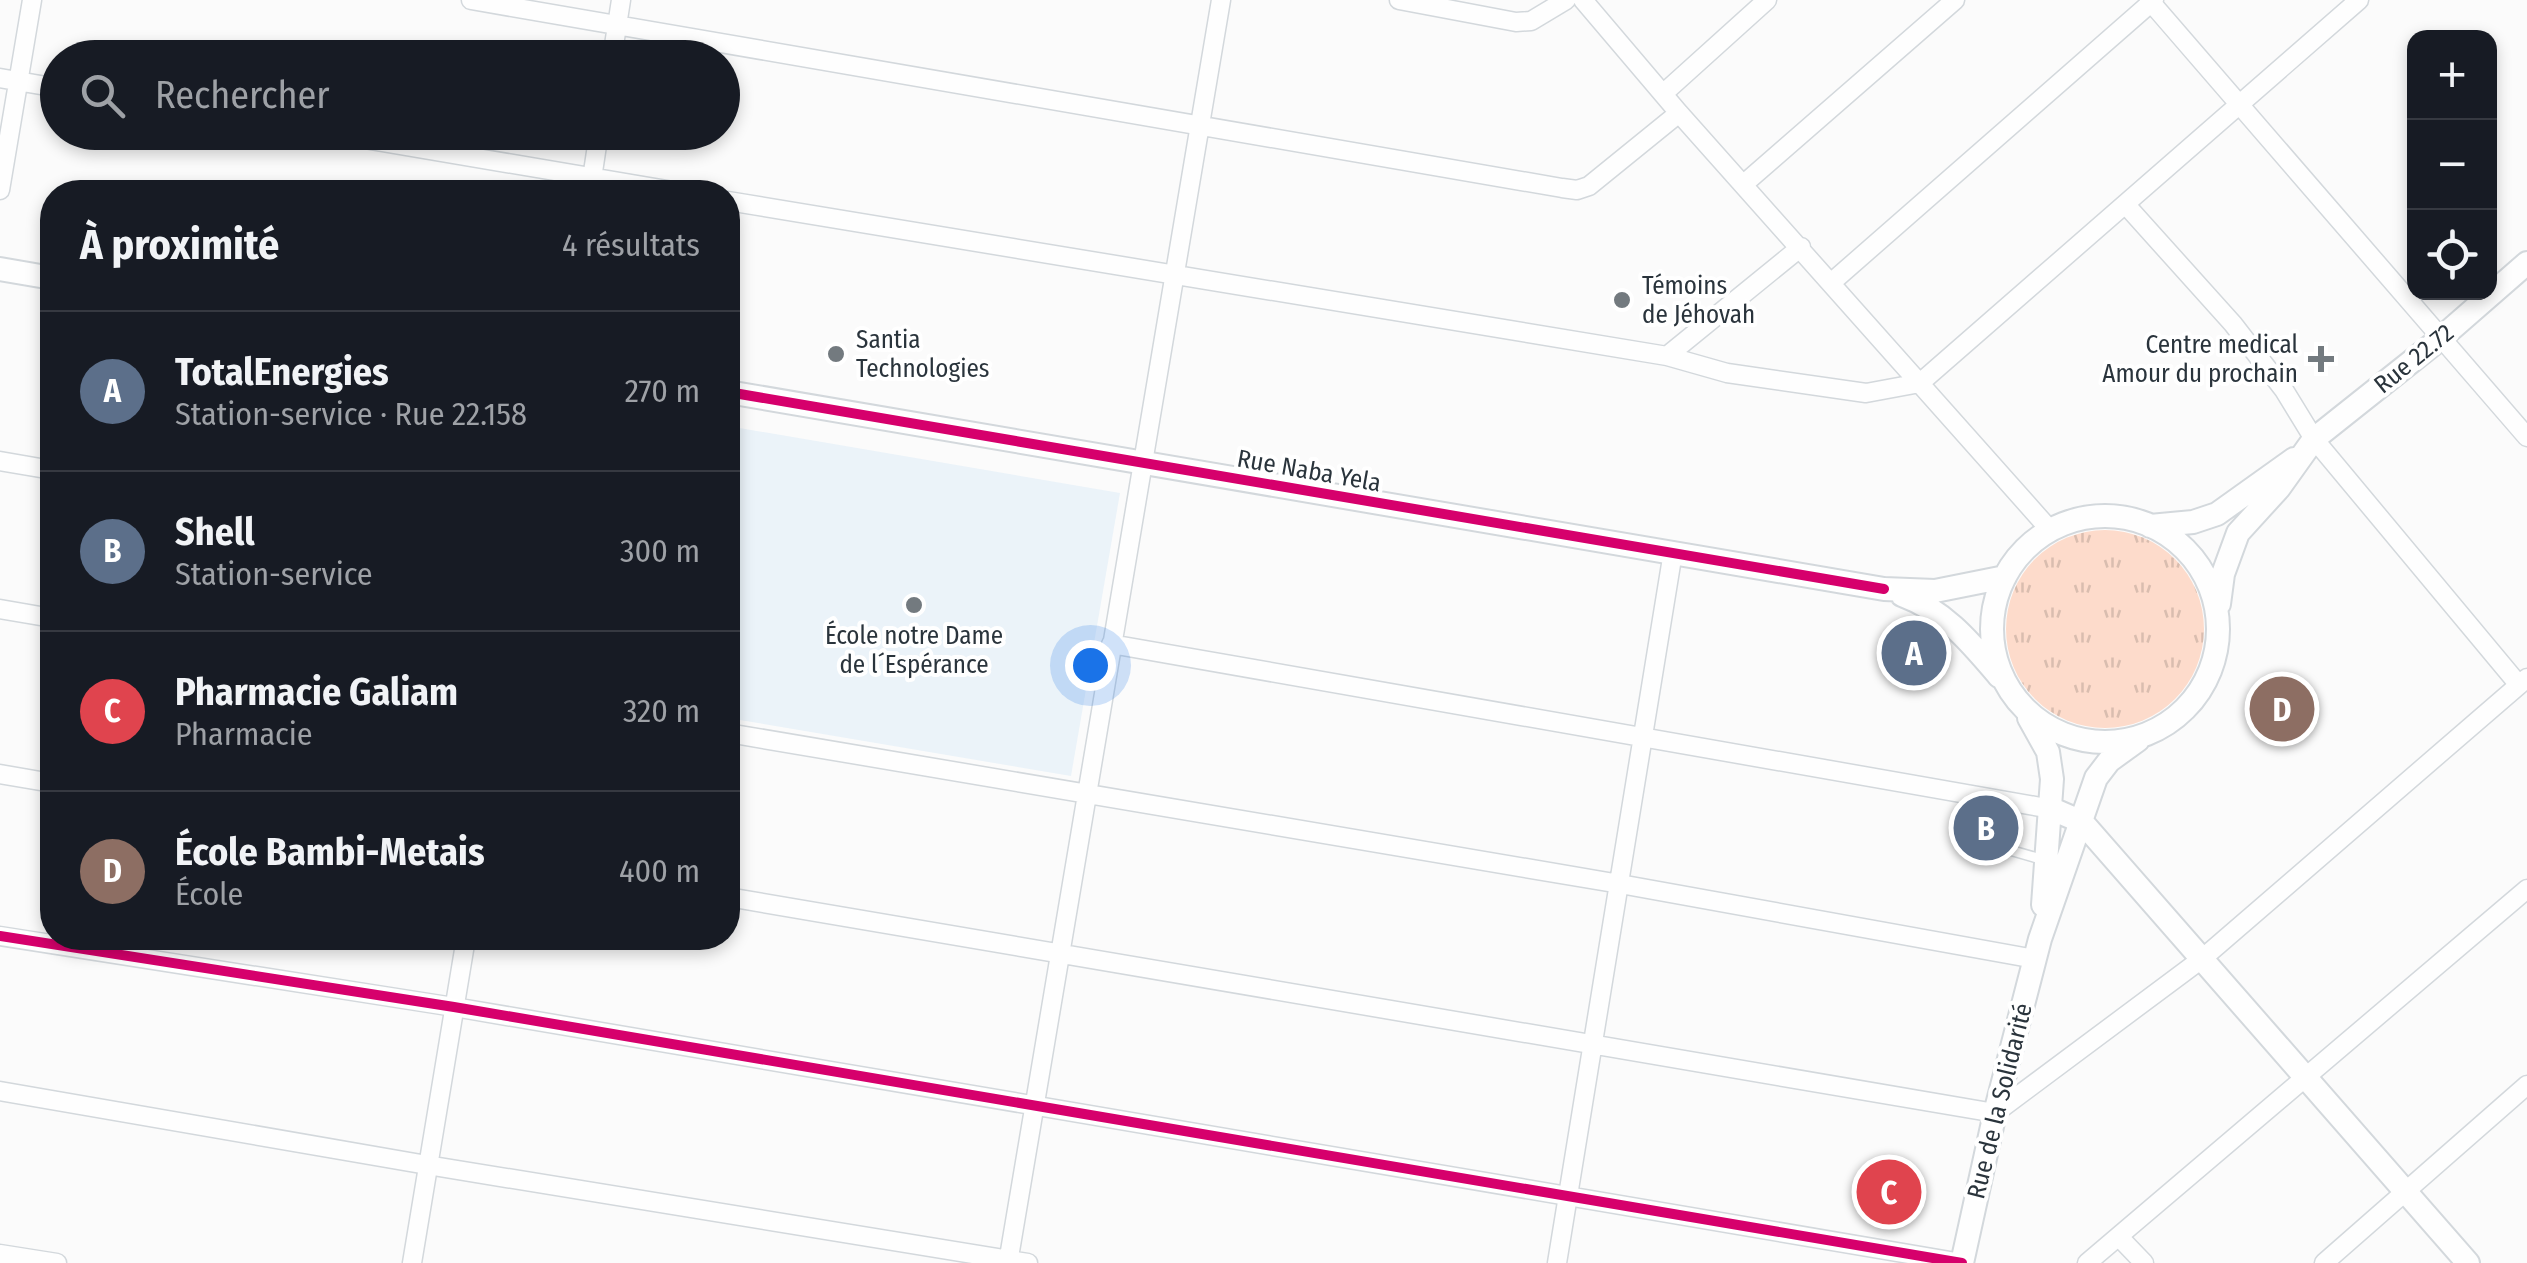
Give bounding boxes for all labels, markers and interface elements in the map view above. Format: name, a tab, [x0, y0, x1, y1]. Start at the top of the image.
map controls	[2407, 30, 2497, 300]
button: +	[2407, 30, 2497, 120]
search box	[40, 40, 740, 150]
icon: search	[75, 68, 130, 123]
text: Rechercher	[155, 72, 330, 118]
button: −	[2407, 120, 2497, 210]
button: locate	[2407, 210, 2497, 300]
text: À proximité	[80, 220, 279, 270]
text: 4 résultats	[562, 226, 700, 264]
place label: Témoins de Jéhovah	[1642, 271, 1755, 330]
marker: Témoins de Jéhovah	[1611, 289, 1633, 311]
street label: Rue 22.72	[2368, 318, 2460, 400]
place label: Santia Technologies	[856, 325, 989, 384]
place label: Centre medical Amour du prochain	[2102, 330, 2298, 389]
marker: Santia Technologies	[825, 343, 847, 365]
marker: Centre medical Amour du prochain	[2308, 346, 2334, 372]
text: TotalEnergies	[175, 349, 389, 395]
text: A	[104, 372, 121, 410]
text: 270 m	[625, 372, 700, 410]
text: Station-service · Rue 22.158	[175, 395, 527, 433]
street label: Rue Naba Yela	[1235, 444, 1383, 498]
text: Shell	[175, 509, 255, 555]
text: B	[104, 532, 121, 570]
text: 300 m	[620, 532, 700, 570]
text: Station-service	[175, 555, 373, 593]
marker: École notre Dame de l´Espérance	[903, 594, 925, 616]
pin: A	[1882, 616, 1946, 690]
place label: École notre Dame de l´Espérance	[825, 620, 1003, 680]
your location	[1065, 640, 1116, 691]
text: Pharmacie Galiam	[175, 669, 458, 715]
pin: D	[2250, 672, 2314, 746]
text: C	[104, 692, 121, 730]
text: 320 m	[623, 692, 700, 730]
text: Pharmacie	[175, 715, 313, 753]
pin: B	[1954, 790, 2018, 866]
text: École Bambi-Metais	[175, 829, 485, 875]
text: D	[103, 852, 122, 890]
text: 400 m	[619, 852, 700, 890]
text: École	[175, 875, 243, 913]
street label: Rue de la Solidarité	[1961, 1000, 2039, 1202]
pin: C	[1856, 1154, 1922, 1230]

